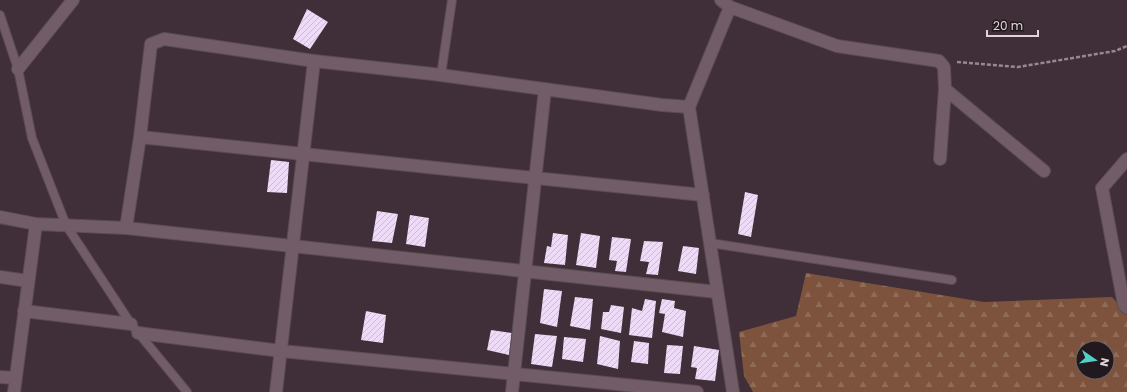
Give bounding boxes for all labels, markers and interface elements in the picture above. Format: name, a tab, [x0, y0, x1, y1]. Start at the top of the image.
scale bar	[987, 12, 1038, 38]
text: 20 m	[993, 17, 1023, 34]
north arrow	[1075, 340, 1115, 380]
text: N	[1096, 356, 1113, 368]

